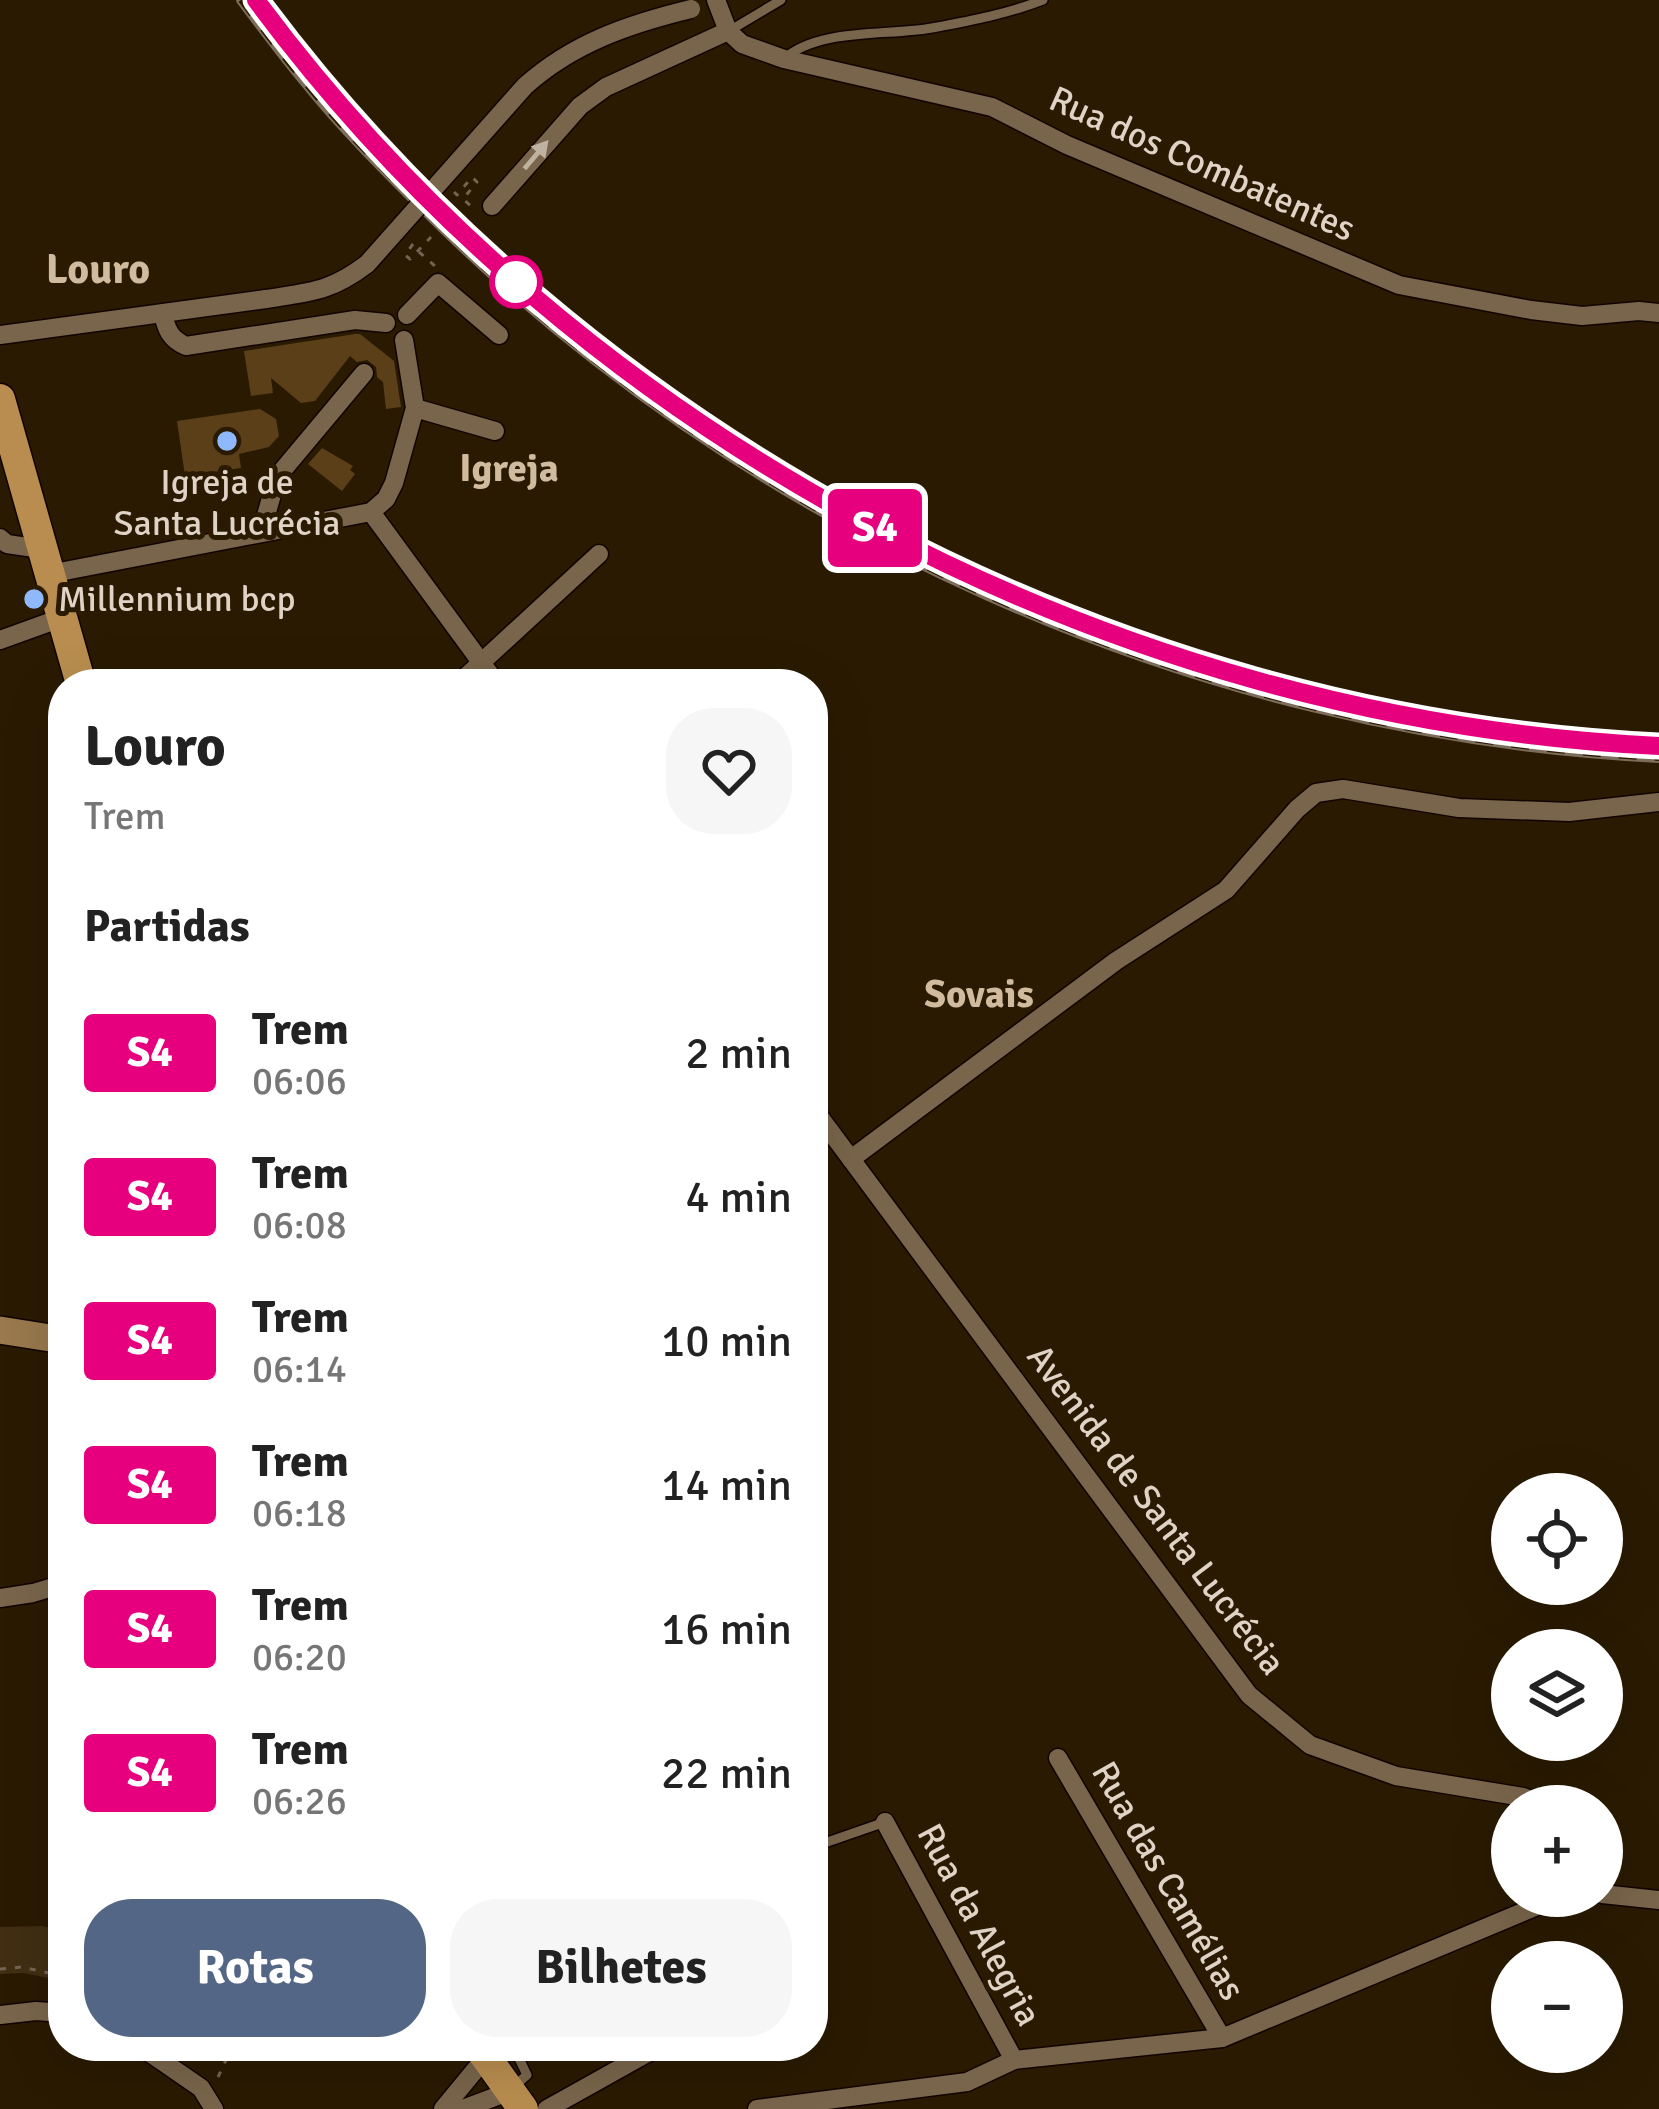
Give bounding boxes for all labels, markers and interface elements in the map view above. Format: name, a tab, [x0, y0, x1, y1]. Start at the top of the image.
street label: Rua dos Combatentes	[1042, 76, 1362, 252]
one-way arrow	[523, 140, 549, 170]
district label: Louro	[46, 244, 150, 295]
unlabelled marker	[491, 257, 541, 307]
marker: Igreja de Santa Lucrécia	[214, 428, 240, 454]
district label: Igreja	[459, 444, 559, 492]
place label: Igreja de Santa Lucrécia	[113, 460, 341, 546]
line badge: S4	[821, 489, 929, 567]
text: S4	[852, 502, 898, 553]
place label: Millennium bcp	[58, 577, 296, 622]
marker: Millennium bcp	[21, 586, 47, 612]
button: heart	[666, 708, 792, 834]
text: Louro	[84, 711, 226, 782]
text: Trem	[84, 792, 166, 840]
text: Partidas	[84, 899, 250, 954]
district label: Sovais	[924, 970, 1034, 1018]
text: Trem	[252, 1002, 349, 1057]
text: 2 min	[685, 1026, 792, 1081]
text: S4	[127, 1027, 173, 1078]
text: 06:06	[252, 1057, 347, 1105]
text: Trem	[252, 1146, 349, 1201]
text: 4 min	[685, 1170, 792, 1225]
text: S4	[127, 1171, 173, 1222]
text: 06:08	[252, 1201, 347, 1249]
text: Trem	[252, 1290, 349, 1345]
text: 10 min	[661, 1314, 792, 1369]
text: S4	[127, 1315, 173, 1366]
street label: Avenida de Santa Lucrécia	[1017, 1336, 1295, 1684]
text: 06:14	[252, 1345, 347, 1393]
text: Trem	[252, 1434, 349, 1489]
text: 14 min	[661, 1458, 792, 1513]
text: S4	[127, 1459, 173, 1510]
map controls	[1491, 1473, 1623, 2073]
button: locate	[1491, 1473, 1623, 1605]
text: 06:18	[252, 1489, 347, 1537]
text: Trem	[252, 1578, 349, 1633]
text: 16 min	[661, 1602, 792, 1657]
text: S4	[127, 1603, 173, 1654]
button: layers	[1491, 1629, 1623, 1761]
text: 06:20	[252, 1633, 347, 1681]
text: Trem	[252, 1722, 349, 1777]
text: 22 min	[661, 1746, 792, 1801]
text: S4	[127, 1747, 173, 1798]
street label: Rua das Camélias	[1081, 1754, 1255, 2008]
text: 06:26	[252, 1777, 347, 1825]
button: +	[1491, 1785, 1623, 1917]
street label: Rua da Alegria	[907, 1816, 1051, 2034]
button: Rotas	[84, 1899, 426, 2037]
button: Bilhetes	[450, 1899, 792, 2037]
button: −	[1491, 1941, 1623, 2073]

